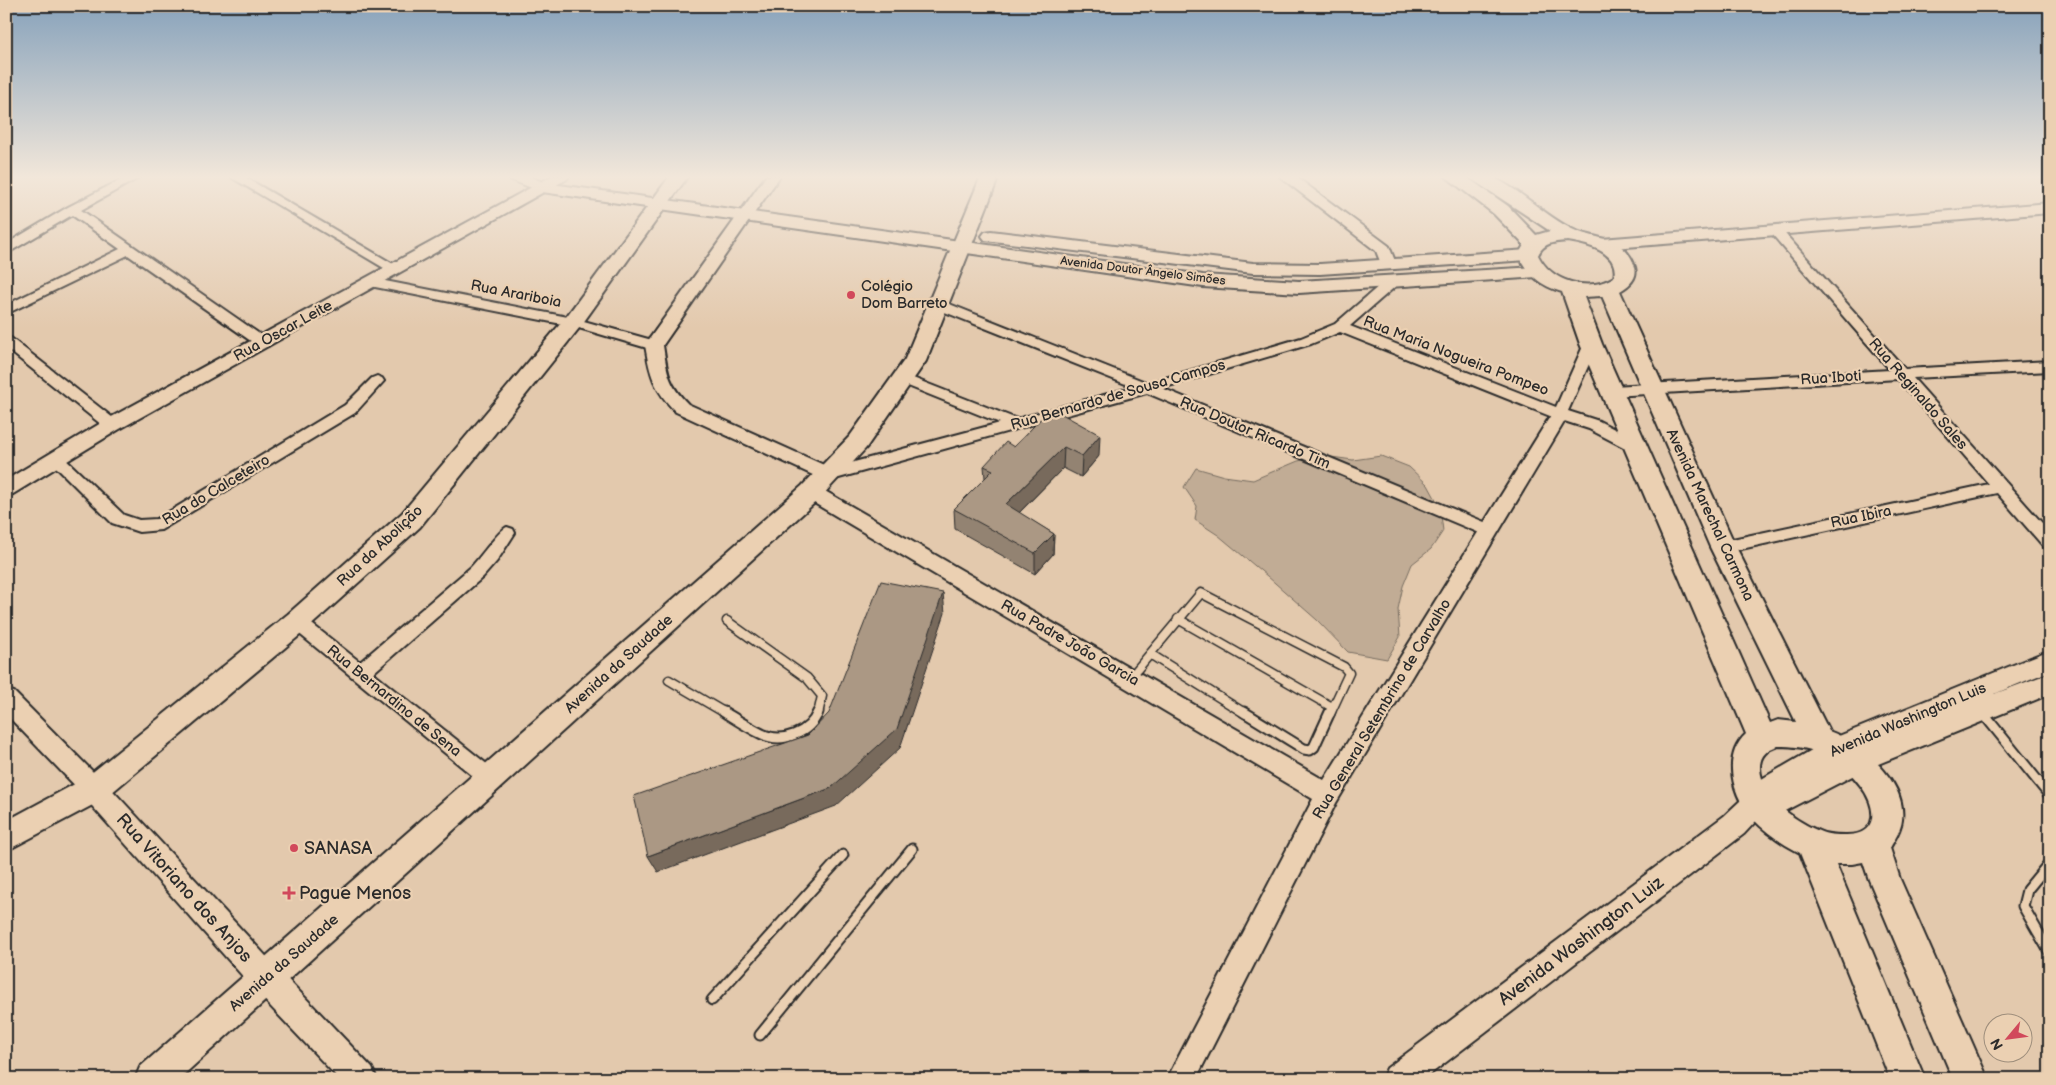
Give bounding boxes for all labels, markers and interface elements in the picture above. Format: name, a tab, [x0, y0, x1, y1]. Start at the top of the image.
street label: Avenida Doutor Ângelo Simões	[1060, 251, 1227, 289]
street label: Rua Arariboia	[469, 276, 563, 312]
place label: Colégio Dom Barreto	[861, 277, 948, 313]
marker: Colégio Dom Barreto	[845, 289, 857, 301]
street label: Rua Oscar Leite	[230, 296, 336, 366]
street label: Rua Maria Nogueira Pompeo	[1361, 312, 1551, 400]
street label: Rua Reginaldo Sales	[1864, 334, 1972, 454]
street label: Rua Bernardo de Sousa Campos	[1008, 355, 1228, 435]
street label: Rua Iboti	[1800, 366, 1862, 390]
street label: Rua Doutor Ricardo Tim	[1177, 393, 1333, 473]
street label: Avenida Marechal Carmona	[1662, 426, 1758, 604]
street label: Rua do Calceteiro	[159, 450, 273, 530]
street label: Rua da Abolição	[333, 501, 427, 591]
street label: Rua Ibira	[1829, 501, 1893, 533]
street label: Rua General Setembrino de Carvalho	[1309, 595, 1455, 823]
street label: Rua Padre João Garcia	[997, 596, 1143, 690]
street label: Avenida da Saudade	[561, 610, 677, 718]
street label: Rua Bernardino de Sena	[323, 641, 465, 761]
street label: Avenida Washington Luis	[1827, 678, 1990, 762]
street label: Rua Vitoriano dos Anjos	[112, 809, 256, 967]
place label: SANASA	[304, 838, 372, 859]
marker: SANASA	[288, 842, 300, 854]
street label: Avenida Washington Luiz	[1494, 872, 1668, 1010]
place label: Pague Menos	[299, 883, 411, 904]
marker: Pague Menos	[283, 887, 295, 899]
street label: Avenida da Saudade	[225, 910, 343, 1016]
north arrow	[1984, 1012, 2034, 1062]
text: N	[1987, 1035, 2007, 1053]

